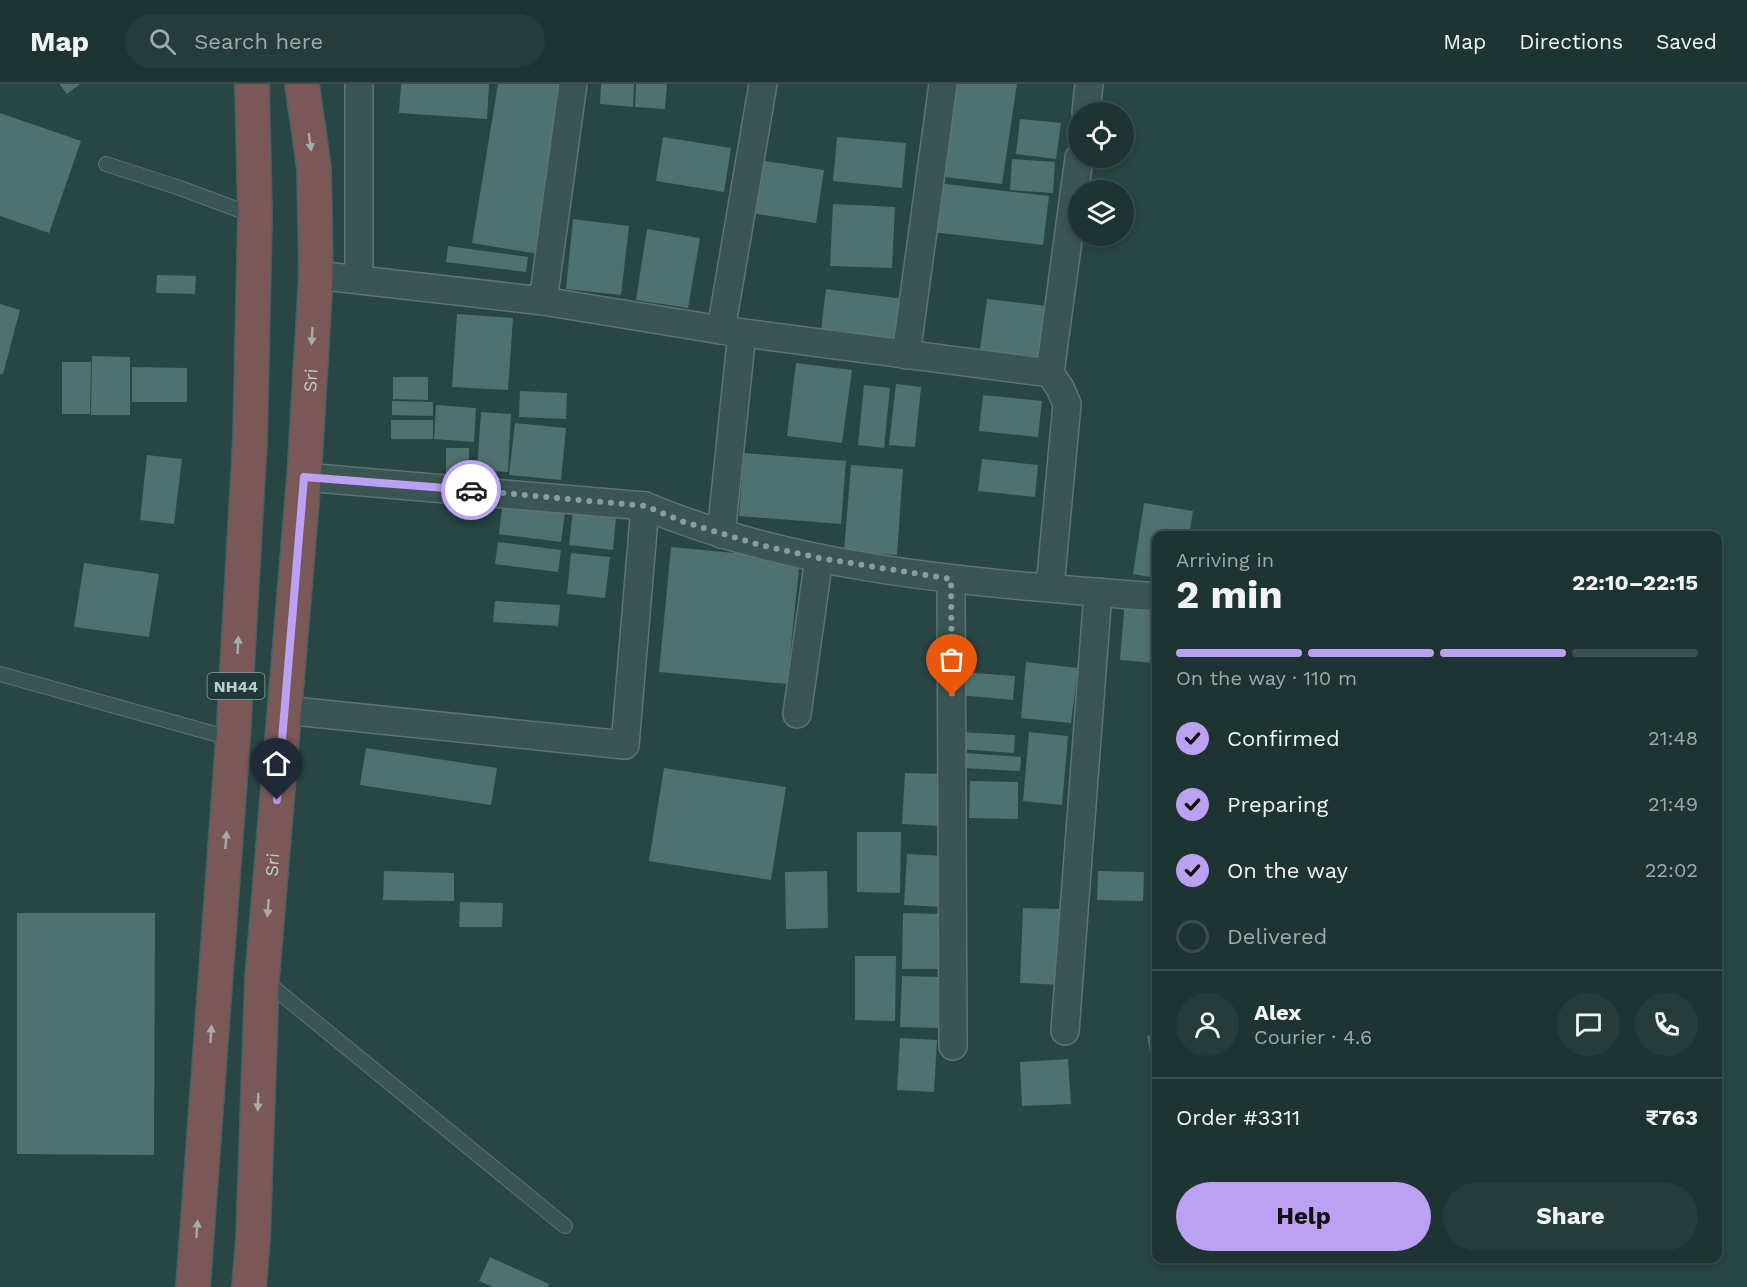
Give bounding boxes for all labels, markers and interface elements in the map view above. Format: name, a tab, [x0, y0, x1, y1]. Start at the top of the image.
search box	[125, 14, 545, 68]
text: Map	[30, 25, 89, 58]
icon: search	[146, 25, 179, 58]
text: Search here	[194, 29, 323, 54]
text: Map	[1443, 29, 1486, 54]
text: Directions	[1519, 29, 1623, 54]
text: Saved	[1656, 29, 1717, 54]
map controls	[1068, 102, 1134, 246]
button: locate	[1068, 102, 1134, 168]
one-way arrow	[306, 132, 315, 151]
button: layers	[1068, 180, 1134, 246]
one-way arrow	[308, 327, 317, 346]
street label: Sri	[299, 368, 321, 393]
courier	[441, 460, 501, 520]
icon: car	[455, 474, 488, 507]
text: Arriving in	[1176, 548, 1274, 572]
text: 22:10–22:15	[1572, 570, 1698, 595]
text: 2 min	[1176, 572, 1283, 617]
pin	[926, 634, 977, 696]
one-way arrow	[234, 636, 243, 655]
icon: bag	[935, 643, 968, 676]
text: On the way · 110 m	[1176, 666, 1357, 690]
road number: NH44	[208, 673, 264, 699]
icon: check	[1176, 722, 1209, 755]
text: Confirmed	[1227, 726, 1340, 751]
text: 21:48	[1648, 726, 1698, 750]
pin	[251, 738, 302, 800]
icon: home	[260, 747, 293, 780]
icon: check	[1176, 788, 1209, 821]
text: Preparing	[1227, 792, 1328, 817]
text: 21:49	[1648, 792, 1698, 816]
one-way arrow	[221, 830, 230, 849]
street label: Sri	[260, 852, 283, 877]
icon: check	[1176, 854, 1209, 887]
text: On the way	[1227, 858, 1348, 883]
text: 22:02	[1645, 858, 1698, 882]
one-way arrow	[263, 898, 273, 917]
text: Delivered	[1227, 924, 1327, 949]
button: person	[1176, 993, 1239, 1056]
button: chat	[1557, 993, 1620, 1056]
button: phone	[1635, 993, 1698, 1056]
text: Alex	[1254, 1000, 1301, 1025]
one-way arrow	[206, 1025, 216, 1044]
text: Courier · 4.6	[1254, 1025, 1372, 1049]
one-way arrow	[253, 1093, 262, 1112]
text: Order #3311	[1176, 1105, 1300, 1130]
text: ₹763	[1645, 1105, 1698, 1130]
button: Help	[1176, 1182, 1431, 1251]
button: Share	[1443, 1182, 1698, 1251]
one-way arrow	[192, 1219, 201, 1238]

